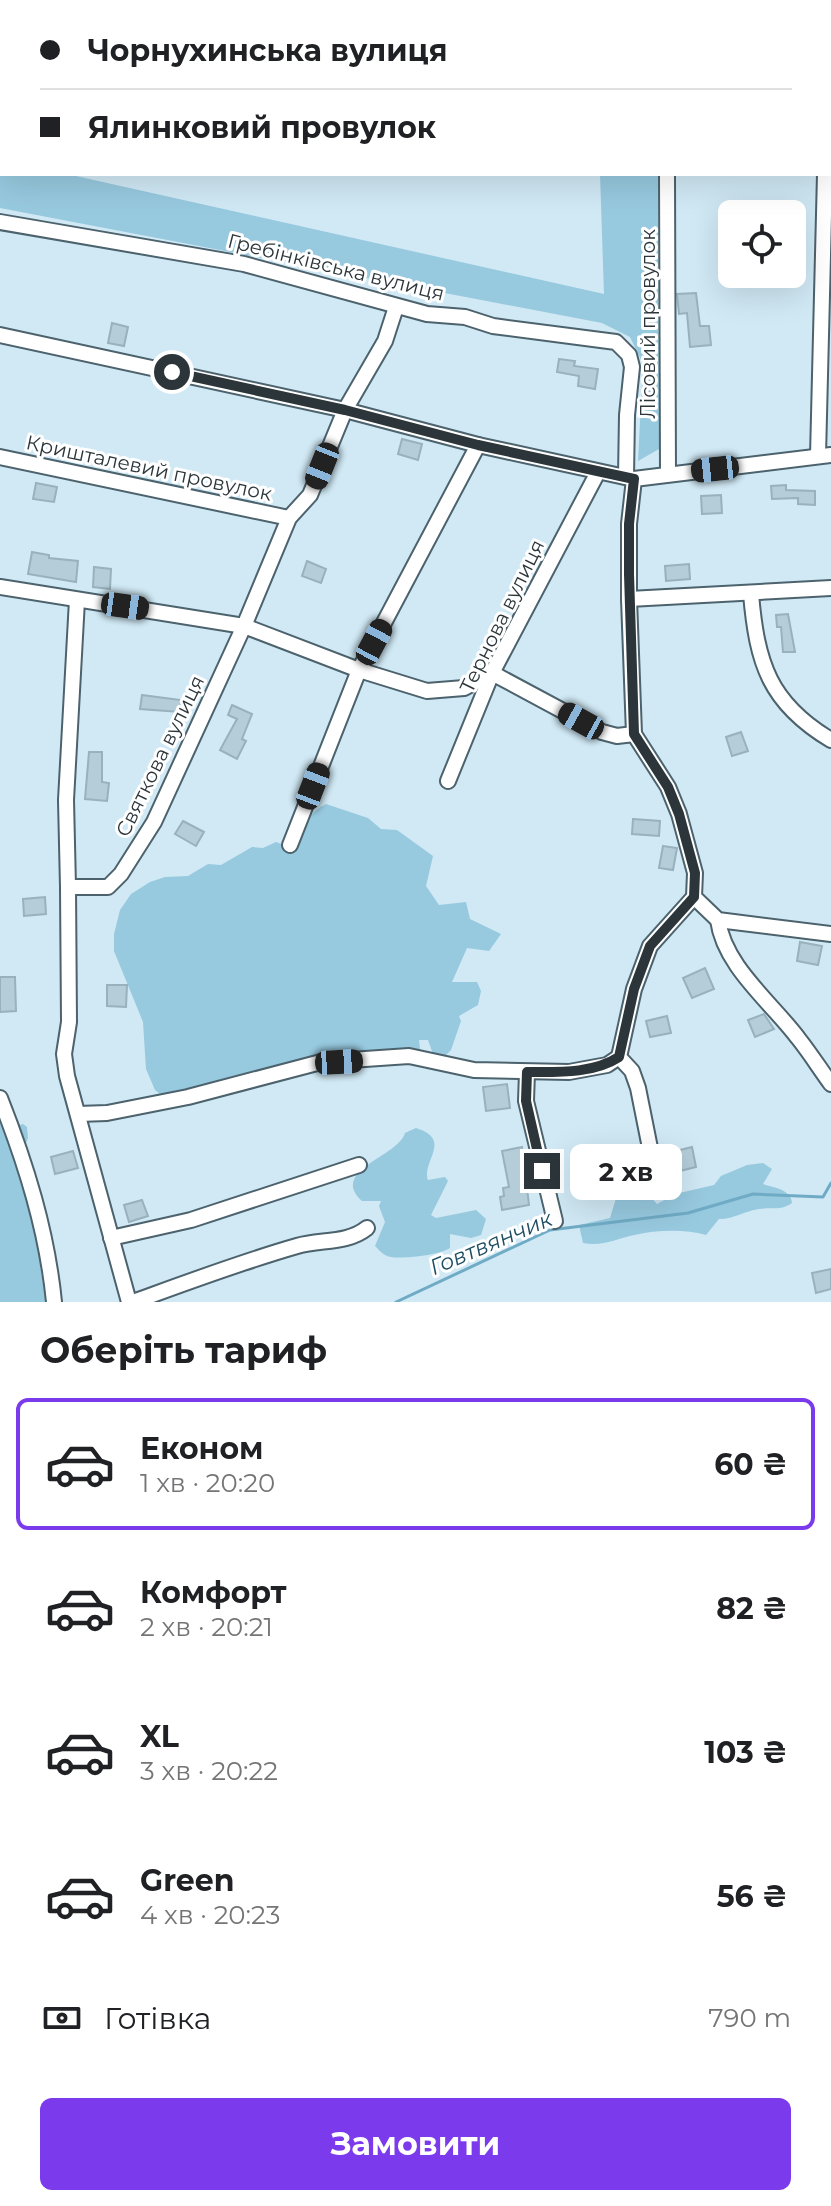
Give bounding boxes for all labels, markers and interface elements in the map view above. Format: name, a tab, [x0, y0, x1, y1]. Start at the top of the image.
text: Чорнухинська вулиця	[88, 32, 448, 69]
text: Ялинковий провулок	[88, 109, 436, 146]
map controls	[718, 200, 806, 288]
button: locate	[718, 200, 806, 288]
street label: Гребінківська вулиця	[225, 228, 447, 306]
street label: Лісовий провулок	[636, 229, 660, 419]
route start	[154, 354, 190, 390]
street label: Кришталевий провулок	[24, 430, 274, 506]
car	[302, 439, 342, 493]
car	[690, 455, 740, 483]
street label: Тернова вулиця	[455, 536, 549, 696]
car	[100, 591, 150, 621]
car	[352, 615, 396, 669]
street label: Святкова вулиця	[111, 672, 209, 840]
car	[554, 699, 608, 743]
car	[293, 759, 333, 813]
car	[314, 1049, 364, 1075]
callout: 2 хв	[570, 1143, 682, 1199]
route end	[524, 1153, 560, 1189]
text: 2 хв	[599, 1156, 653, 1188]
water label: Говтвянчик	[426, 1205, 558, 1281]
text: Оберіть тариф	[40, 1328, 327, 1372]
icon: car	[44, 1428, 116, 1500]
text: Економ	[140, 1430, 264, 1467]
text: 60 ₴	[714, 1446, 787, 1483]
text: 1 хв · 20:20	[140, 1467, 275, 1499]
icon: car	[44, 1572, 116, 1644]
text: Комфорт	[140, 1574, 287, 1611]
text: 82 ₴	[716, 1590, 787, 1627]
text: 2 хв · 20:21	[140, 1611, 273, 1643]
icon: car	[44, 1716, 116, 1788]
text: XL	[140, 1718, 179, 1755]
text: 103 ₴	[704, 1734, 787, 1771]
text: 3 хв · 20:22	[140, 1755, 278, 1787]
icon: car	[44, 1860, 116, 1932]
text: Green	[140, 1862, 234, 1899]
text: 56 ₴	[717, 1878, 787, 1915]
text: 4 хв · 20:23	[140, 1899, 281, 1931]
icon: cash	[40, 1996, 84, 2040]
text: Готівка	[104, 2000, 211, 2037]
text: 790 m	[708, 2002, 791, 2034]
button: Замовити	[40, 2098, 791, 2190]

